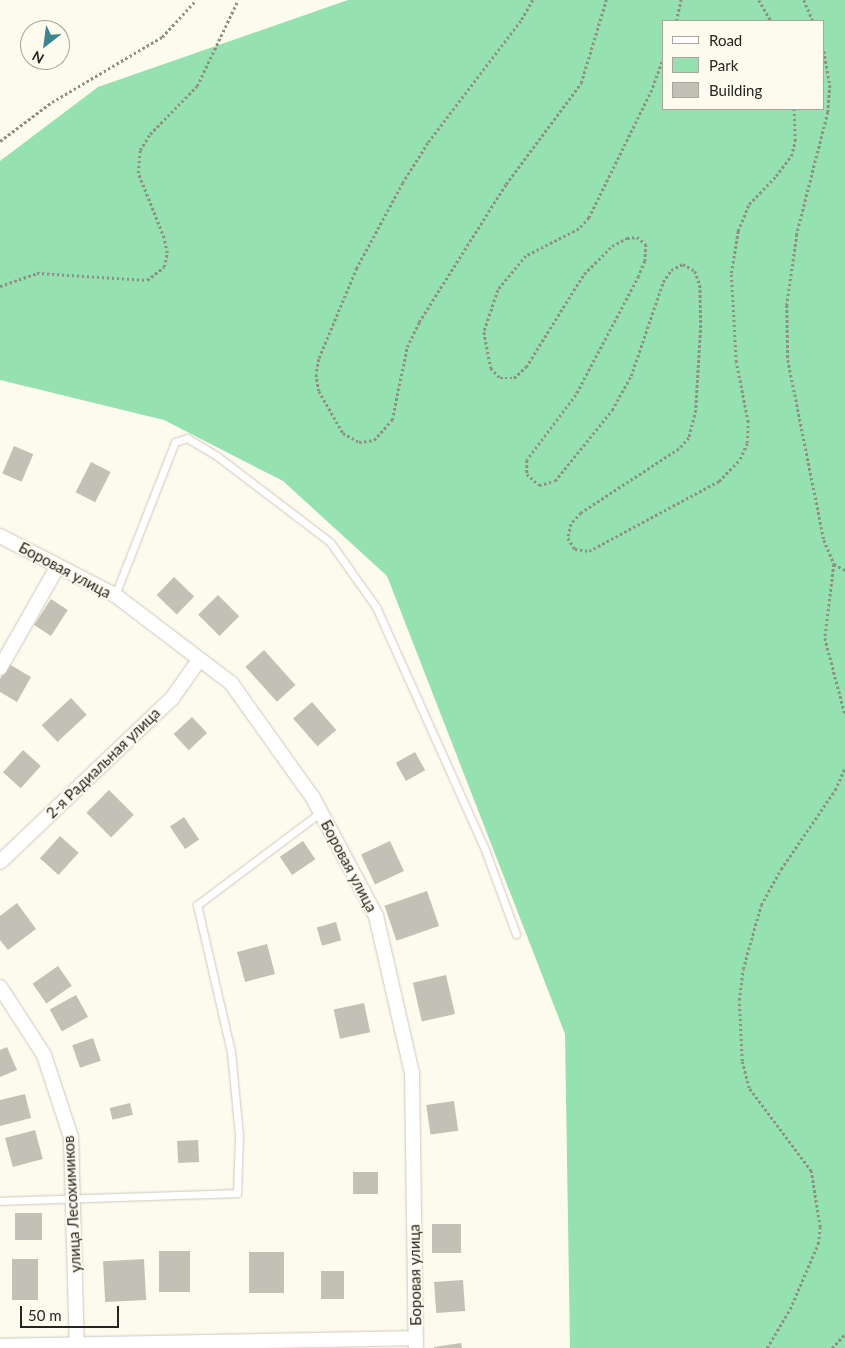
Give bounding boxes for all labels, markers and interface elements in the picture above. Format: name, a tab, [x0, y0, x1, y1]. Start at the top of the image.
north arrow	[20, 20, 70, 70]
legend	[662, 20, 825, 110]
text: Road	[709, 31, 742, 49]
text: N	[29, 48, 47, 68]
text: Park	[709, 56, 738, 74]
text: Building	[709, 81, 762, 99]
street label: Боровая улица	[16, 538, 114, 602]
street label: 2-я Радиальная улица	[42, 704, 164, 822]
street label: Боровая улица	[317, 817, 381, 915]
street label: улица Лесохимиков	[59, 1135, 85, 1273]
street label: Боровая улица	[405, 1224, 425, 1326]
scale bar	[22, 1296, 121, 1328]
text: 50 m	[28, 1306, 62, 1324]

